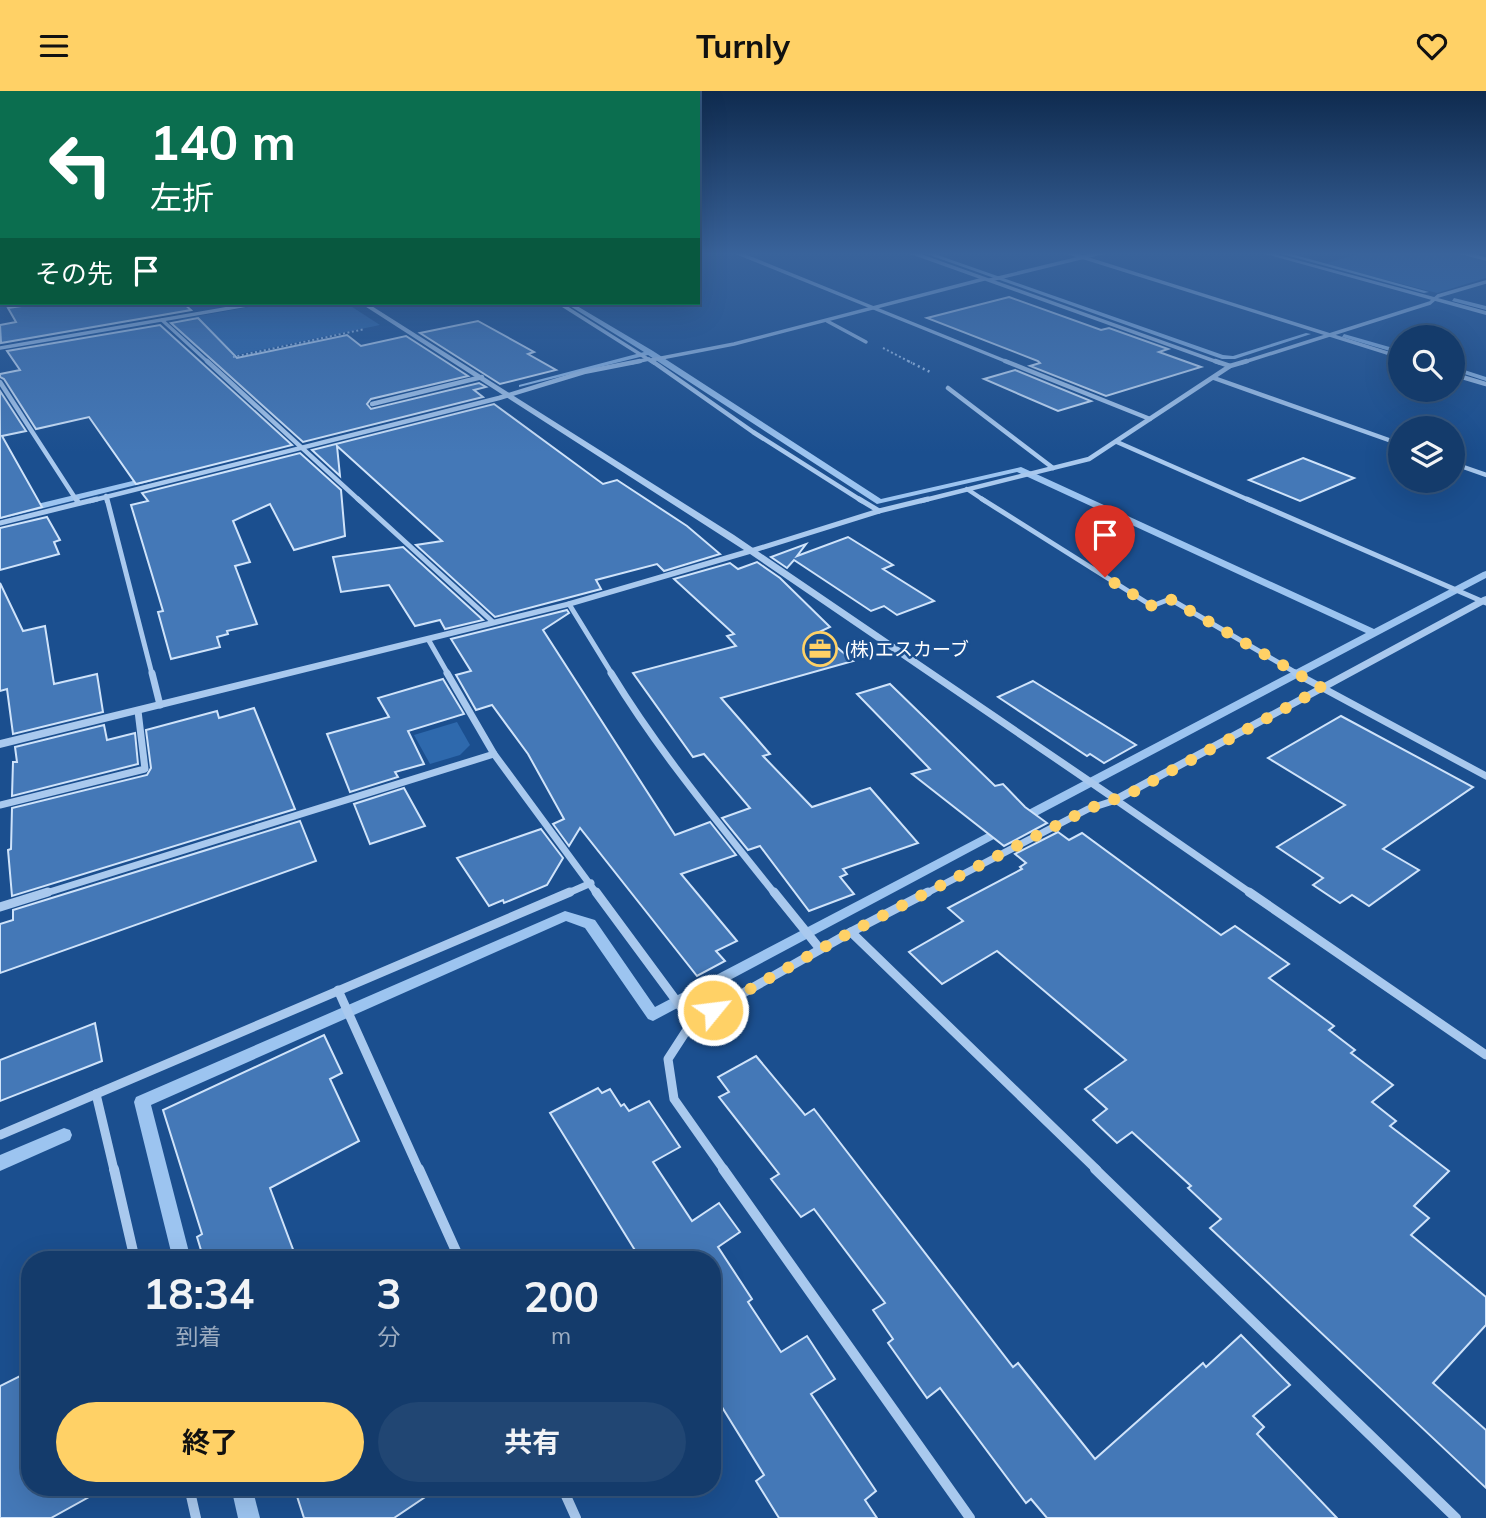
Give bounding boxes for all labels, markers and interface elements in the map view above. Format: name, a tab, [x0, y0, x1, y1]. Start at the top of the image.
text: Turnly	[696, 26, 790, 66]
icon: menu	[35, 27, 73, 65]
icon: heart	[1413, 27, 1451, 65]
text: 140 m	[150, 111, 296, 172]
icon: left	[35, 119, 126, 210]
text: 左折	[150, 177, 214, 217]
icon: arrive	[127, 252, 165, 290]
text: その先	[35, 257, 113, 290]
map controls	[1388, 325, 1465, 493]
button: search	[1388, 325, 1465, 402]
button: layers	[1388, 416, 1465, 493]
pin	[1075, 505, 1135, 577]
icon: arrive	[1086, 516, 1124, 554]
office icon: (株)エスカーブ	[801, 630, 839, 668]
place label: (株)エスカーブ	[844, 637, 969, 661]
position arrow	[676, 973, 750, 1047]
text: 18:34	[143, 1267, 254, 1320]
text: 3	[376, 1267, 401, 1320]
text: 200	[523, 1270, 599, 1323]
text: m	[551, 1321, 571, 1350]
text: 到着	[176, 1322, 222, 1351]
text: 分	[377, 1322, 400, 1351]
button: 終了	[56, 1402, 364, 1482]
button: 共有	[378, 1402, 686, 1482]

